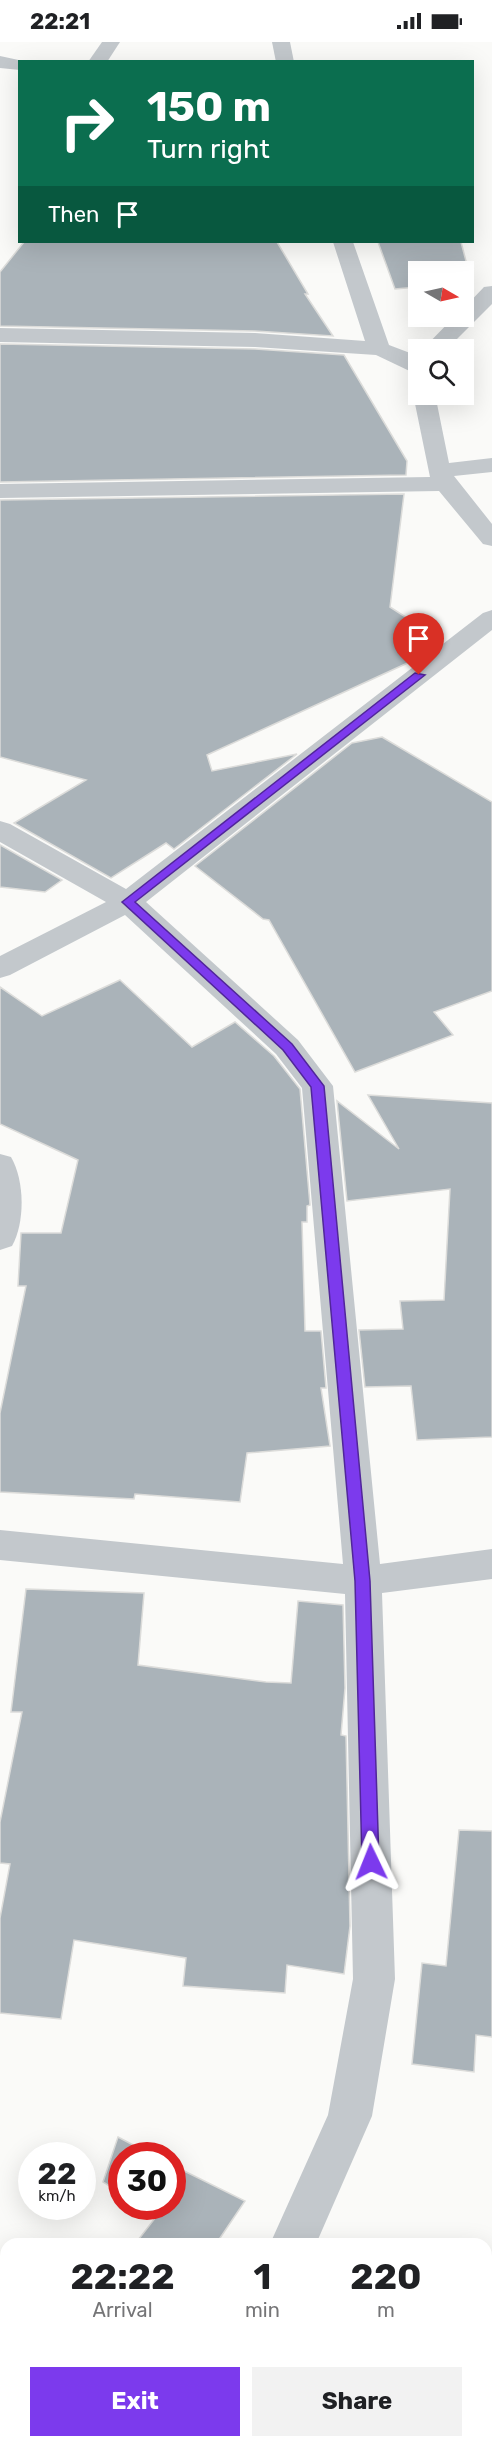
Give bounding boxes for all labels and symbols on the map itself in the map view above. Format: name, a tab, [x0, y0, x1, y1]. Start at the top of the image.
north arrow	[408, 261, 474, 327]
pin	[393, 613, 444, 675]
position arrow	[339, 1830, 403, 1894]
speed limit sign: 30	[108, 2142, 186, 2220]

